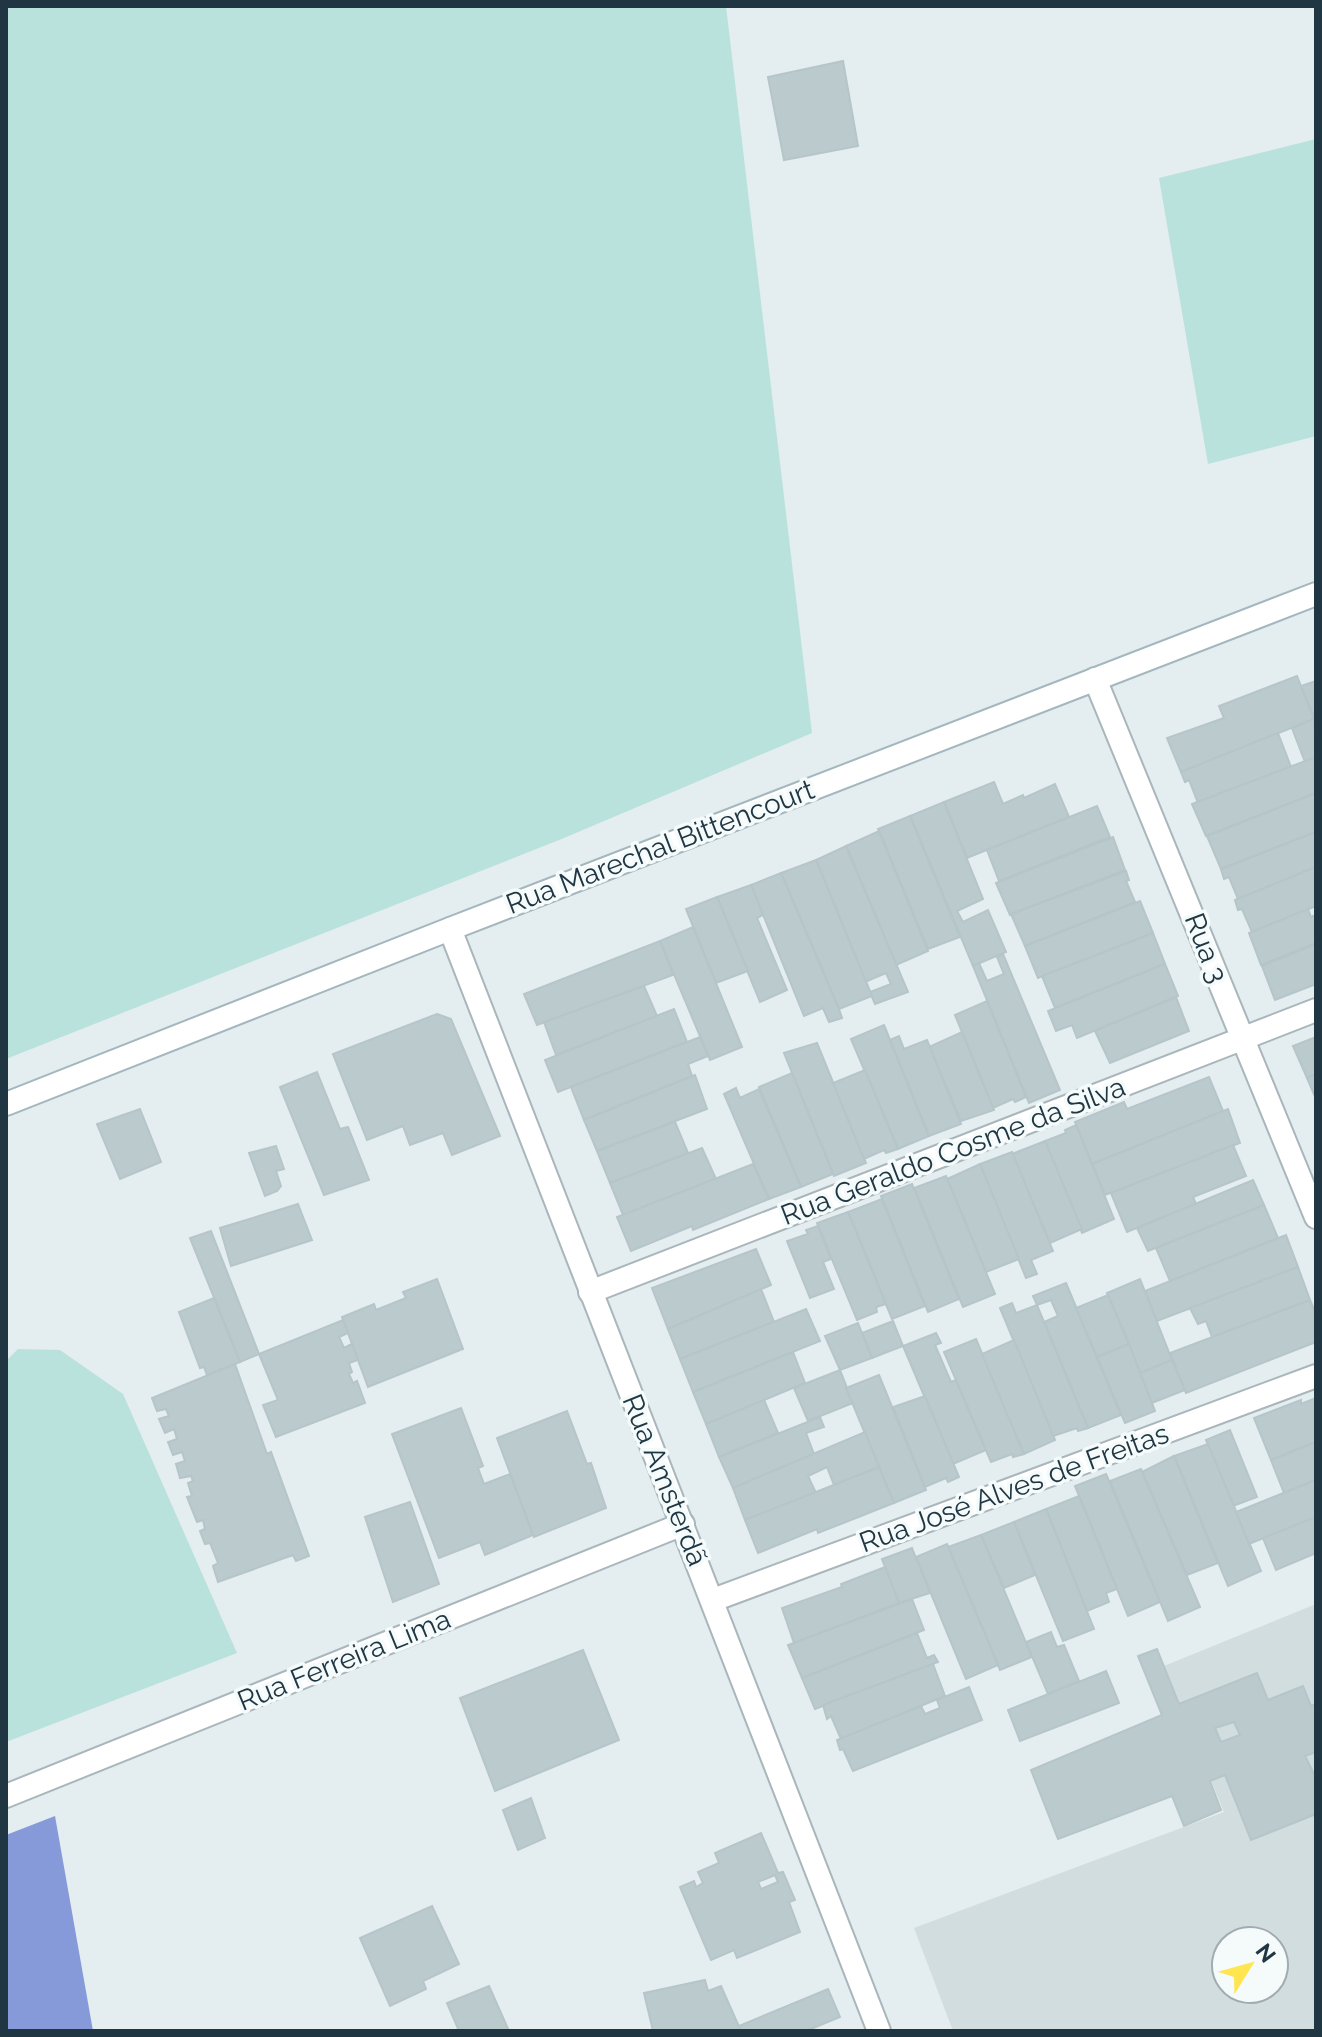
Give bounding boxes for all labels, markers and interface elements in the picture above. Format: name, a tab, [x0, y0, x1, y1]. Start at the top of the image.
street label: Rua Marechal Bittencourt	[501, 773, 819, 921]
street label: Rua 3	[1178, 908, 1234, 988]
street label: Rua Geraldo Cosme da Silva	[776, 1070, 1130, 1232]
street label: Rua Amsterdã	[616, 1389, 714, 1571]
street label: Rua José Alves de Freitas	[855, 1417, 1173, 1559]
street label: Rua Ferreira Lima	[233, 1602, 455, 1718]
north arrow	[1210, 1925, 1290, 2005]
text: N	[1251, 1938, 1281, 1967]

